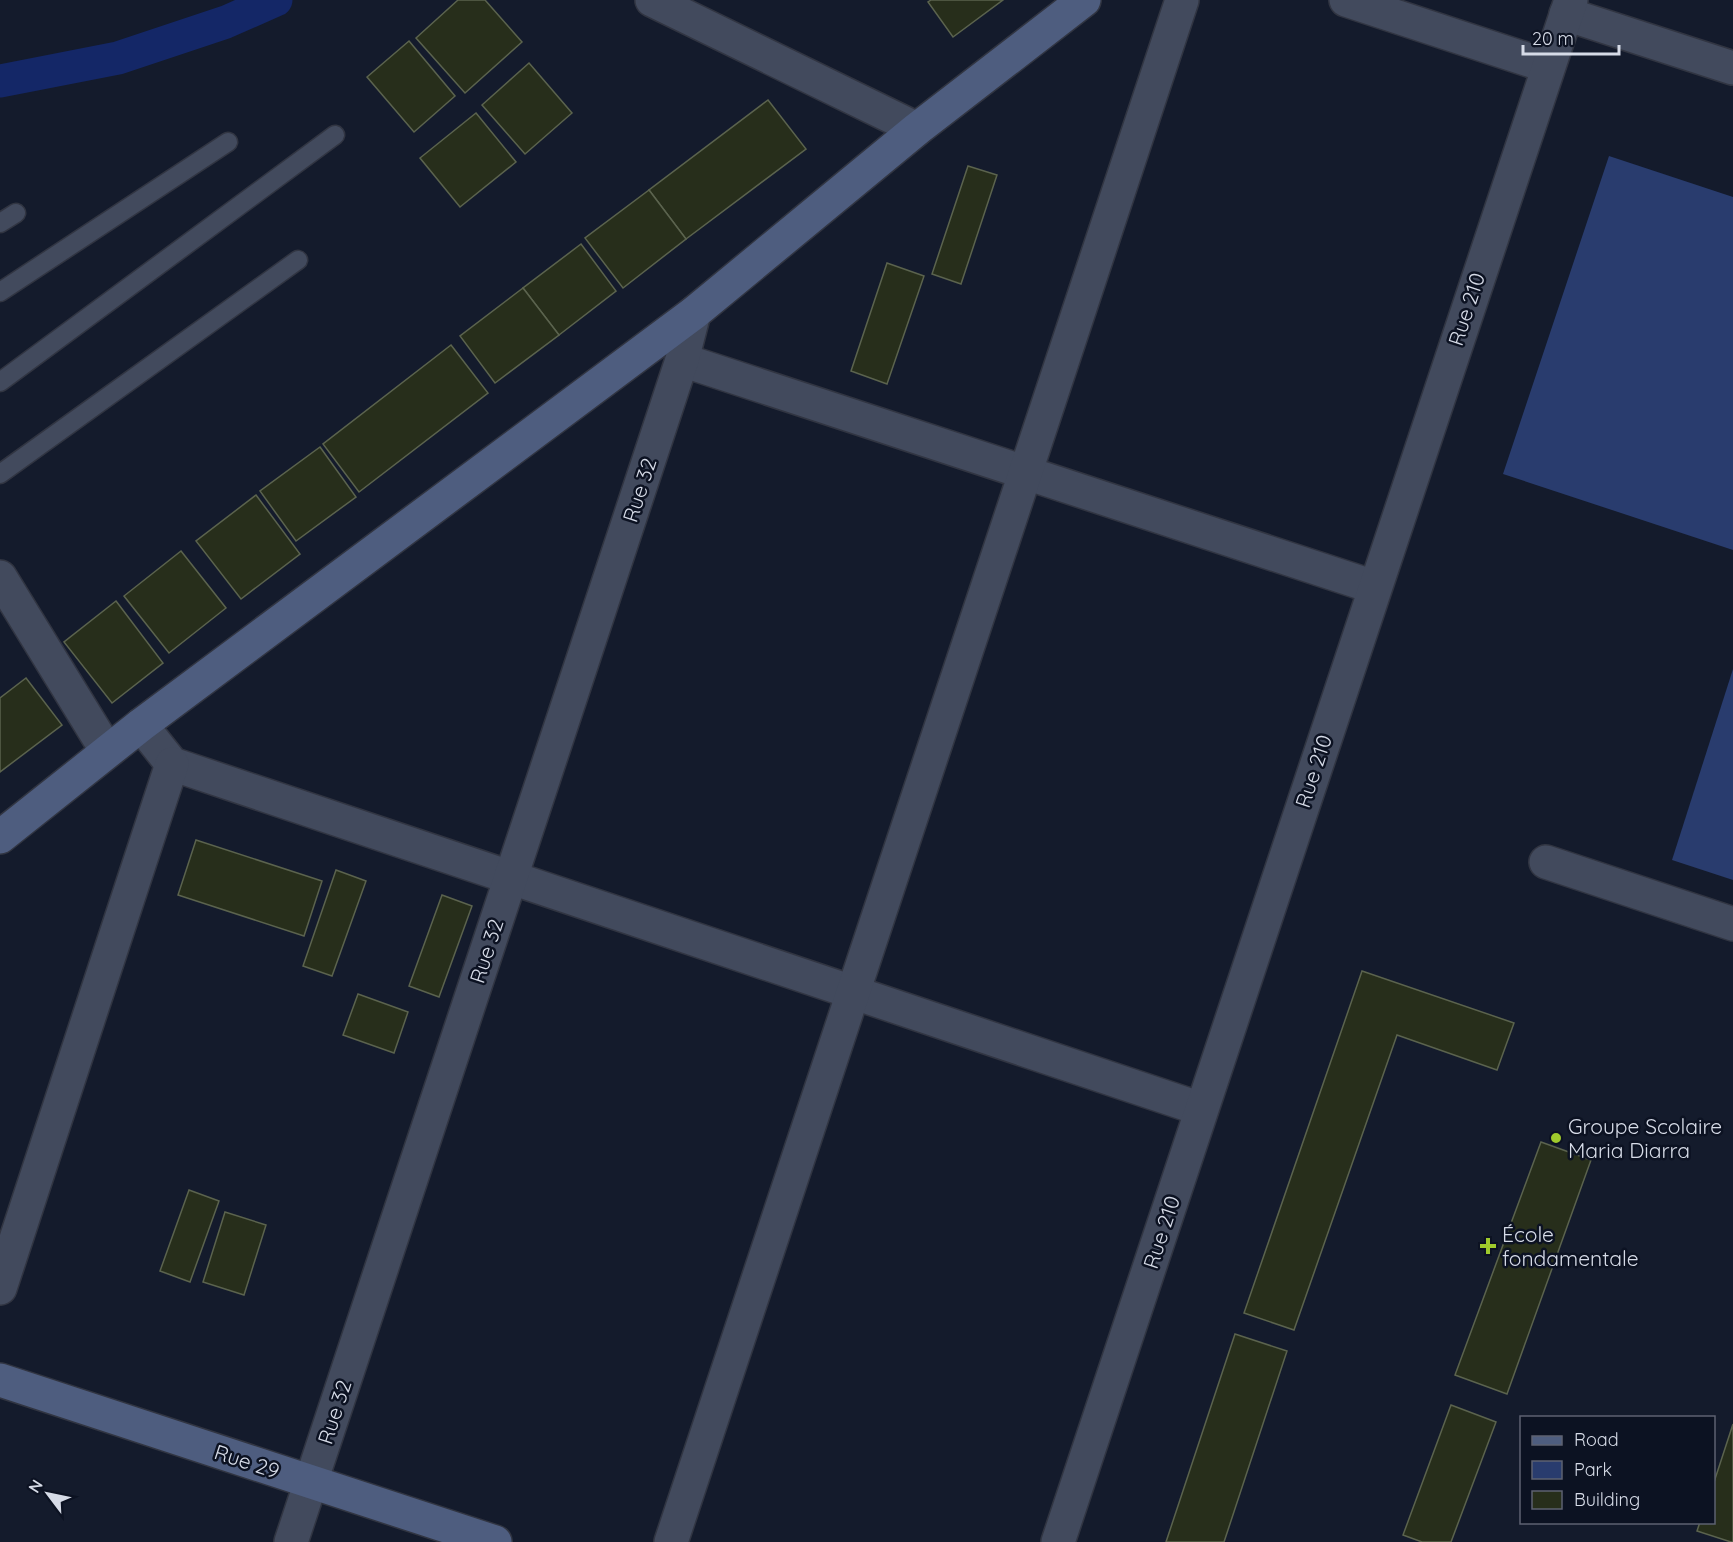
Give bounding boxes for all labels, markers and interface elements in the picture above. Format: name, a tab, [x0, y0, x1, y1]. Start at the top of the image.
scale bar	[1523, 18, 1619, 56]
text: 20 m	[1532, 27, 1574, 50]
street label: Rue 210	[1442, 269, 1490, 349]
street label: Rue 32	[616, 455, 662, 525]
street label: Rue 210	[1289, 731, 1337, 811]
street label: Rue 32	[463, 916, 509, 986]
place label: Groupe Scolaire Maria Diarra	[1568, 1113, 1722, 1163]
marker: Groupe Scolaire Maria Diarra	[1549, 1131, 1563, 1145]
street label: Rue 210	[1137, 1192, 1185, 1272]
place label: École fondamentale	[1502, 1221, 1639, 1271]
marker: École fondamentale	[1479, 1237, 1497, 1255]
street label: Rue 32	[311, 1377, 357, 1447]
legend	[1520, 1416, 1715, 1524]
text: Road	[1574, 1428, 1619, 1451]
street label: Rue 29	[211, 1438, 283, 1484]
text: Park	[1574, 1458, 1612, 1481]
north arrow	[18, 1464, 78, 1524]
text: N	[24, 1476, 47, 1496]
text: Building	[1574, 1488, 1640, 1511]

